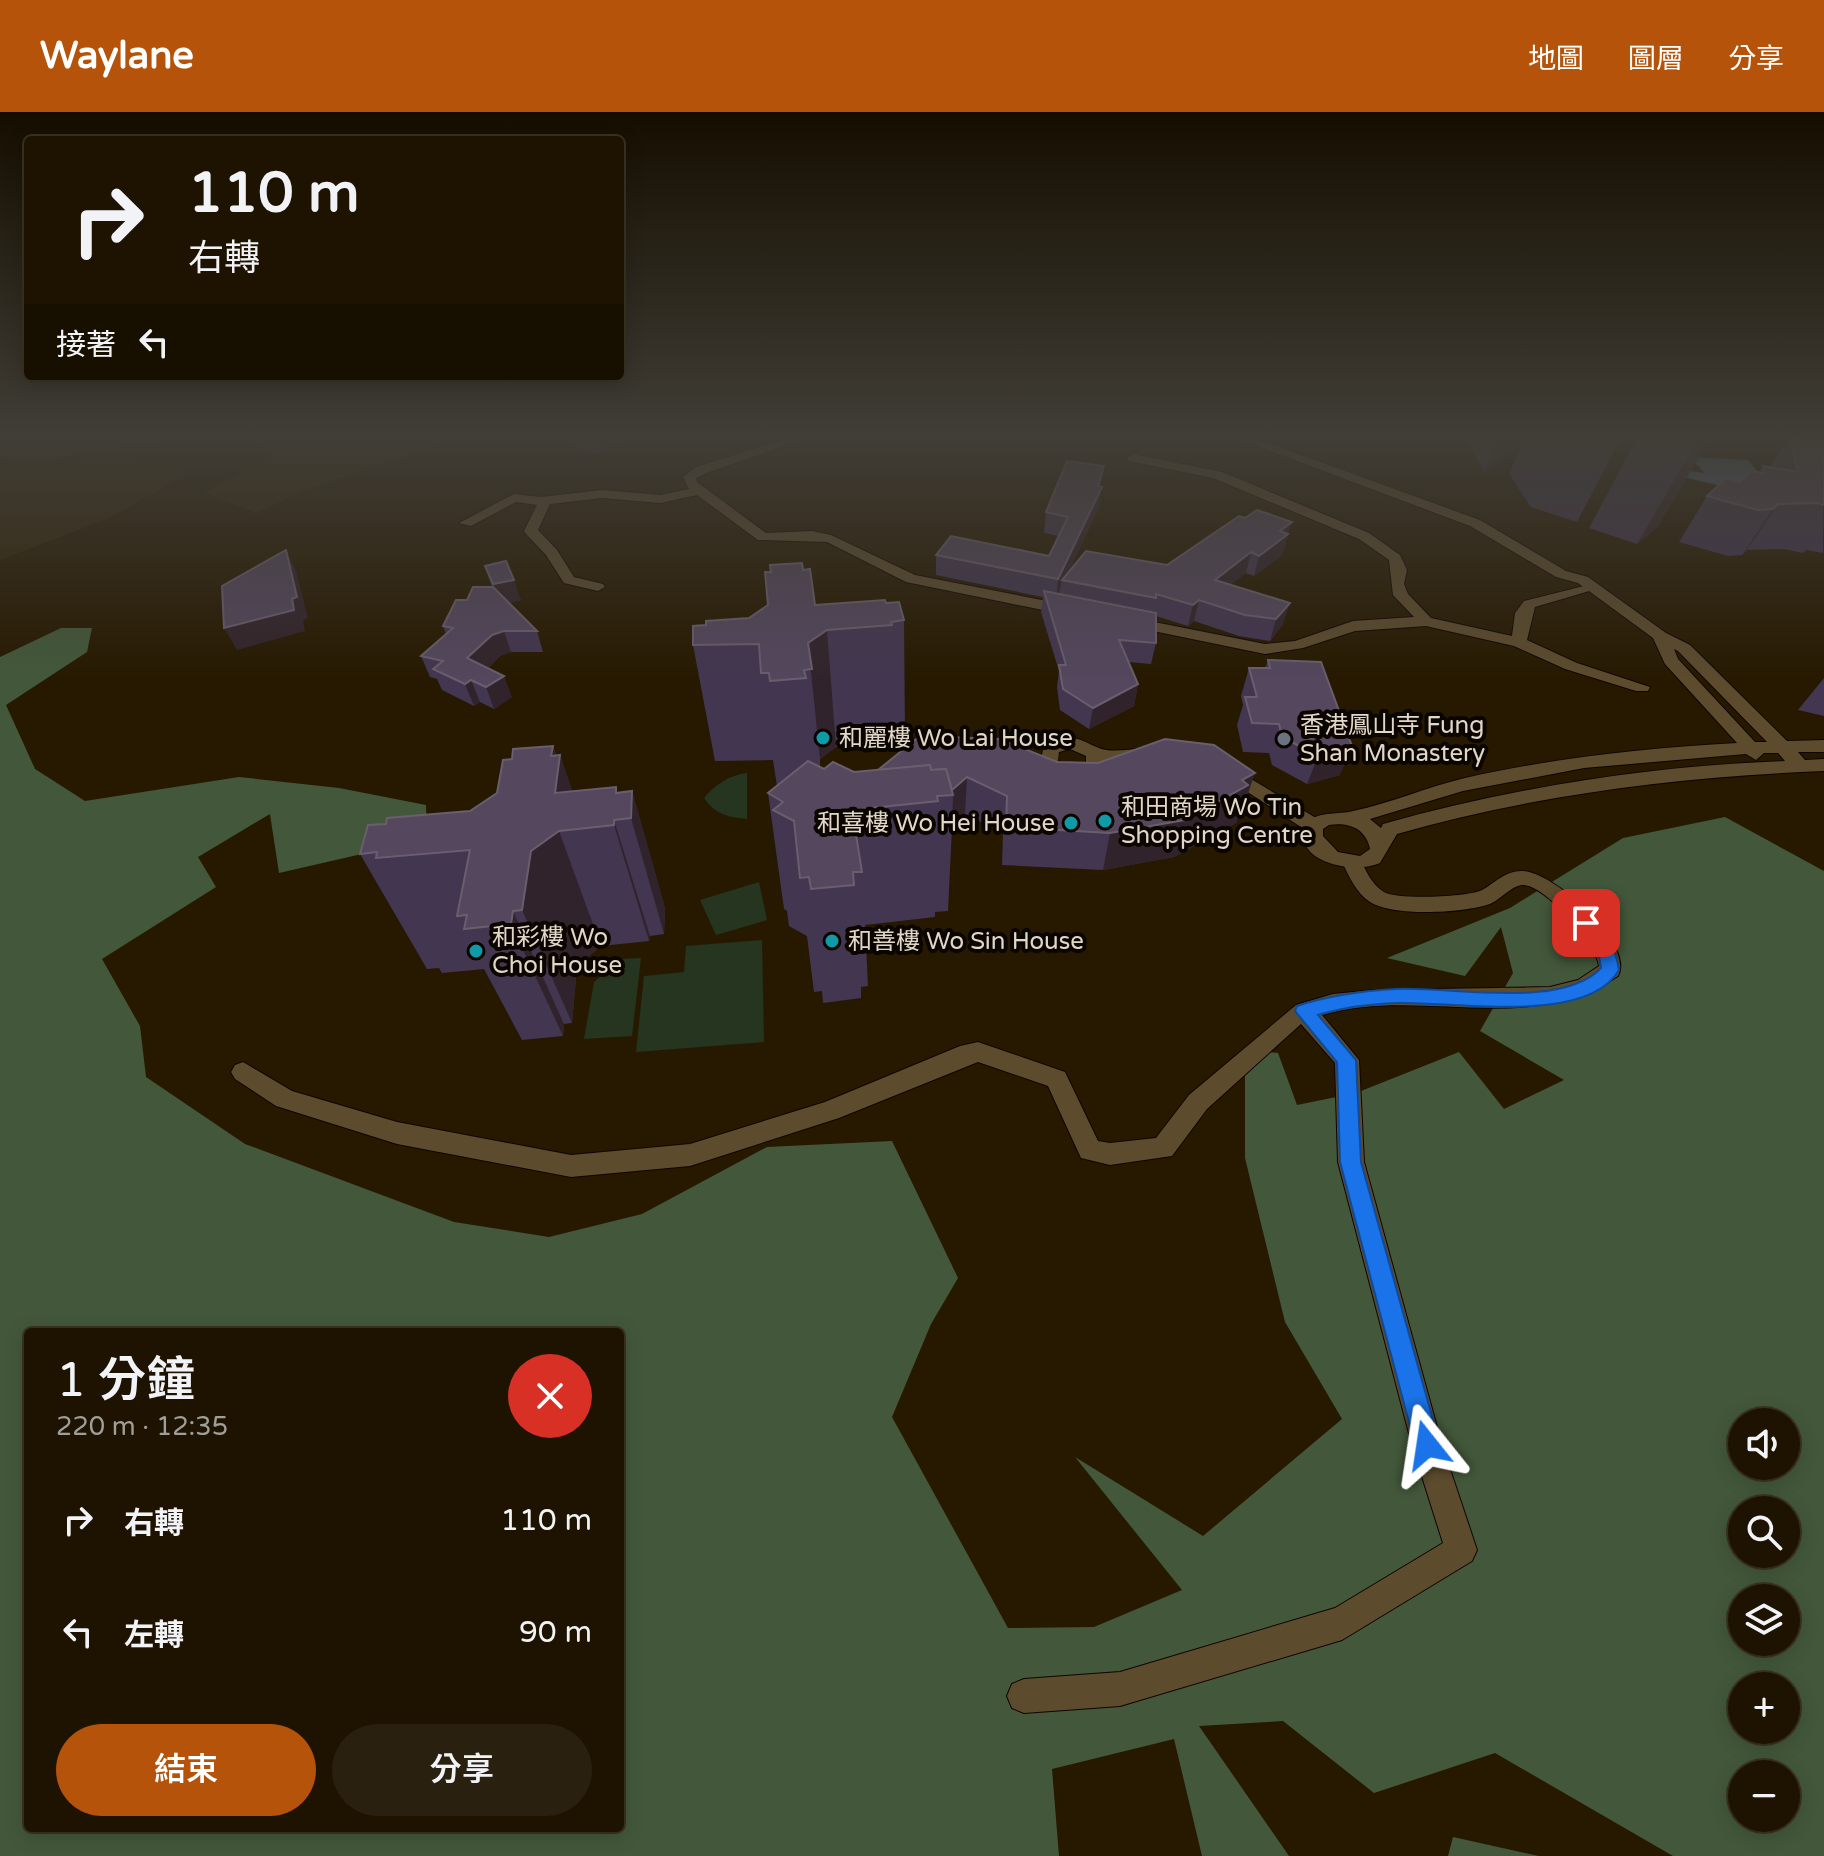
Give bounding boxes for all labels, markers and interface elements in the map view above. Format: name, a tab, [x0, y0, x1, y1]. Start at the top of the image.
text: Waylane	[40, 33, 194, 79]
text: 地圖	[1528, 42, 1584, 76]
text: 圖層	[1628, 42, 1684, 76]
text: 分享	[1728, 42, 1784, 76]
text: 110 m	[188, 160, 359, 227]
icon: right	[56, 168, 160, 272]
text: 右轉	[188, 237, 260, 280]
icon: left	[132, 320, 176, 364]
text: 接著	[56, 327, 116, 364]
place label: 香港鳳山寺 Fung Shan Monastery	[1300, 711, 1485, 768]
place label: 和麗樓 Wo Lai House	[839, 724, 1073, 753]
marker: 和麗樓 Wo Lai House	[814, 729, 832, 747]
marker: 香港鳳山寺 Fung Shan Monastery	[1275, 730, 1293, 748]
place label: 和田商場 Wo Tin Shopping Centre	[1121, 793, 1313, 850]
place label: 和喜樓 Wo Hei House	[817, 809, 1055, 838]
marker: 和田商場 Wo Tin Shopping Centre	[1096, 812, 1114, 830]
marker: 和喜樓 Wo Hei House	[1062, 814, 1080, 832]
pin	[1552, 889, 1620, 957]
icon: arrive	[1564, 901, 1608, 945]
place label: 和彩樓 Wo Choi House	[492, 923, 622, 980]
place label: 和善樓 Wo Sin House	[848, 927, 1084, 956]
marker: 和善樓 Wo Sin House	[823, 932, 841, 950]
marker: 和彩樓 Wo Choi House	[467, 942, 485, 960]
text: 1 分鐘	[56, 1352, 195, 1410]
button: close	[508, 1354, 592, 1438]
position arrow	[1385, 1403, 1469, 1487]
map controls	[1728, 1408, 1800, 1832]
button: sound	[1728, 1408, 1800, 1480]
text: 220 m · 12:35	[56, 1411, 228, 1442]
button: search	[1728, 1496, 1800, 1568]
icon: right	[56, 1498, 100, 1542]
text: 110 m	[500, 1502, 592, 1539]
text: 右轉	[124, 1505, 184, 1542]
button: layers	[1728, 1584, 1800, 1656]
icon: left	[56, 1610, 100, 1654]
text: 90 m	[519, 1614, 592, 1651]
text: 左轉	[124, 1617, 184, 1654]
button: +	[1728, 1672, 1800, 1744]
button: 結束	[56, 1724, 316, 1816]
button: 分享	[332, 1724, 592, 1816]
button: −	[1728, 1760, 1800, 1832]

